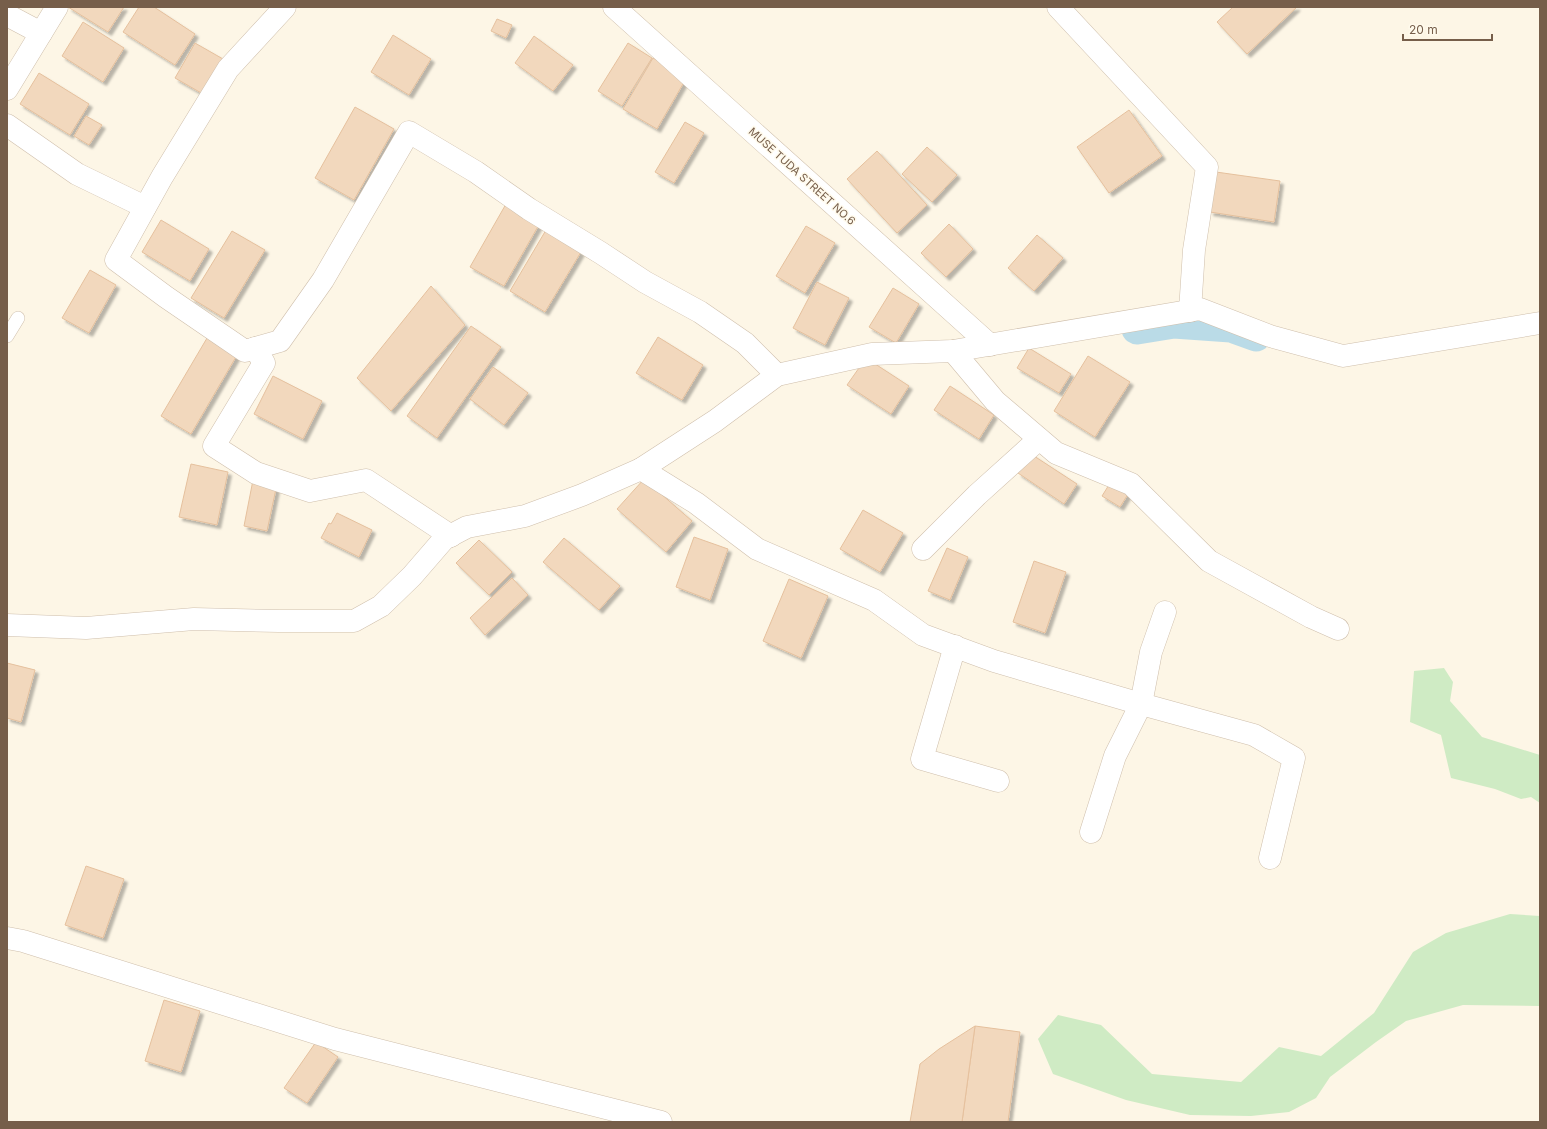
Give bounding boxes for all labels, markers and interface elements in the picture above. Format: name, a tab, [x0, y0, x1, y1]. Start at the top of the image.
scale bar	[1403, 16, 1492, 42]
text: 20 m	[1409, 22, 1438, 37]
street label: MUSE TUDA STREET NO.6	[746, 124, 858, 228]

